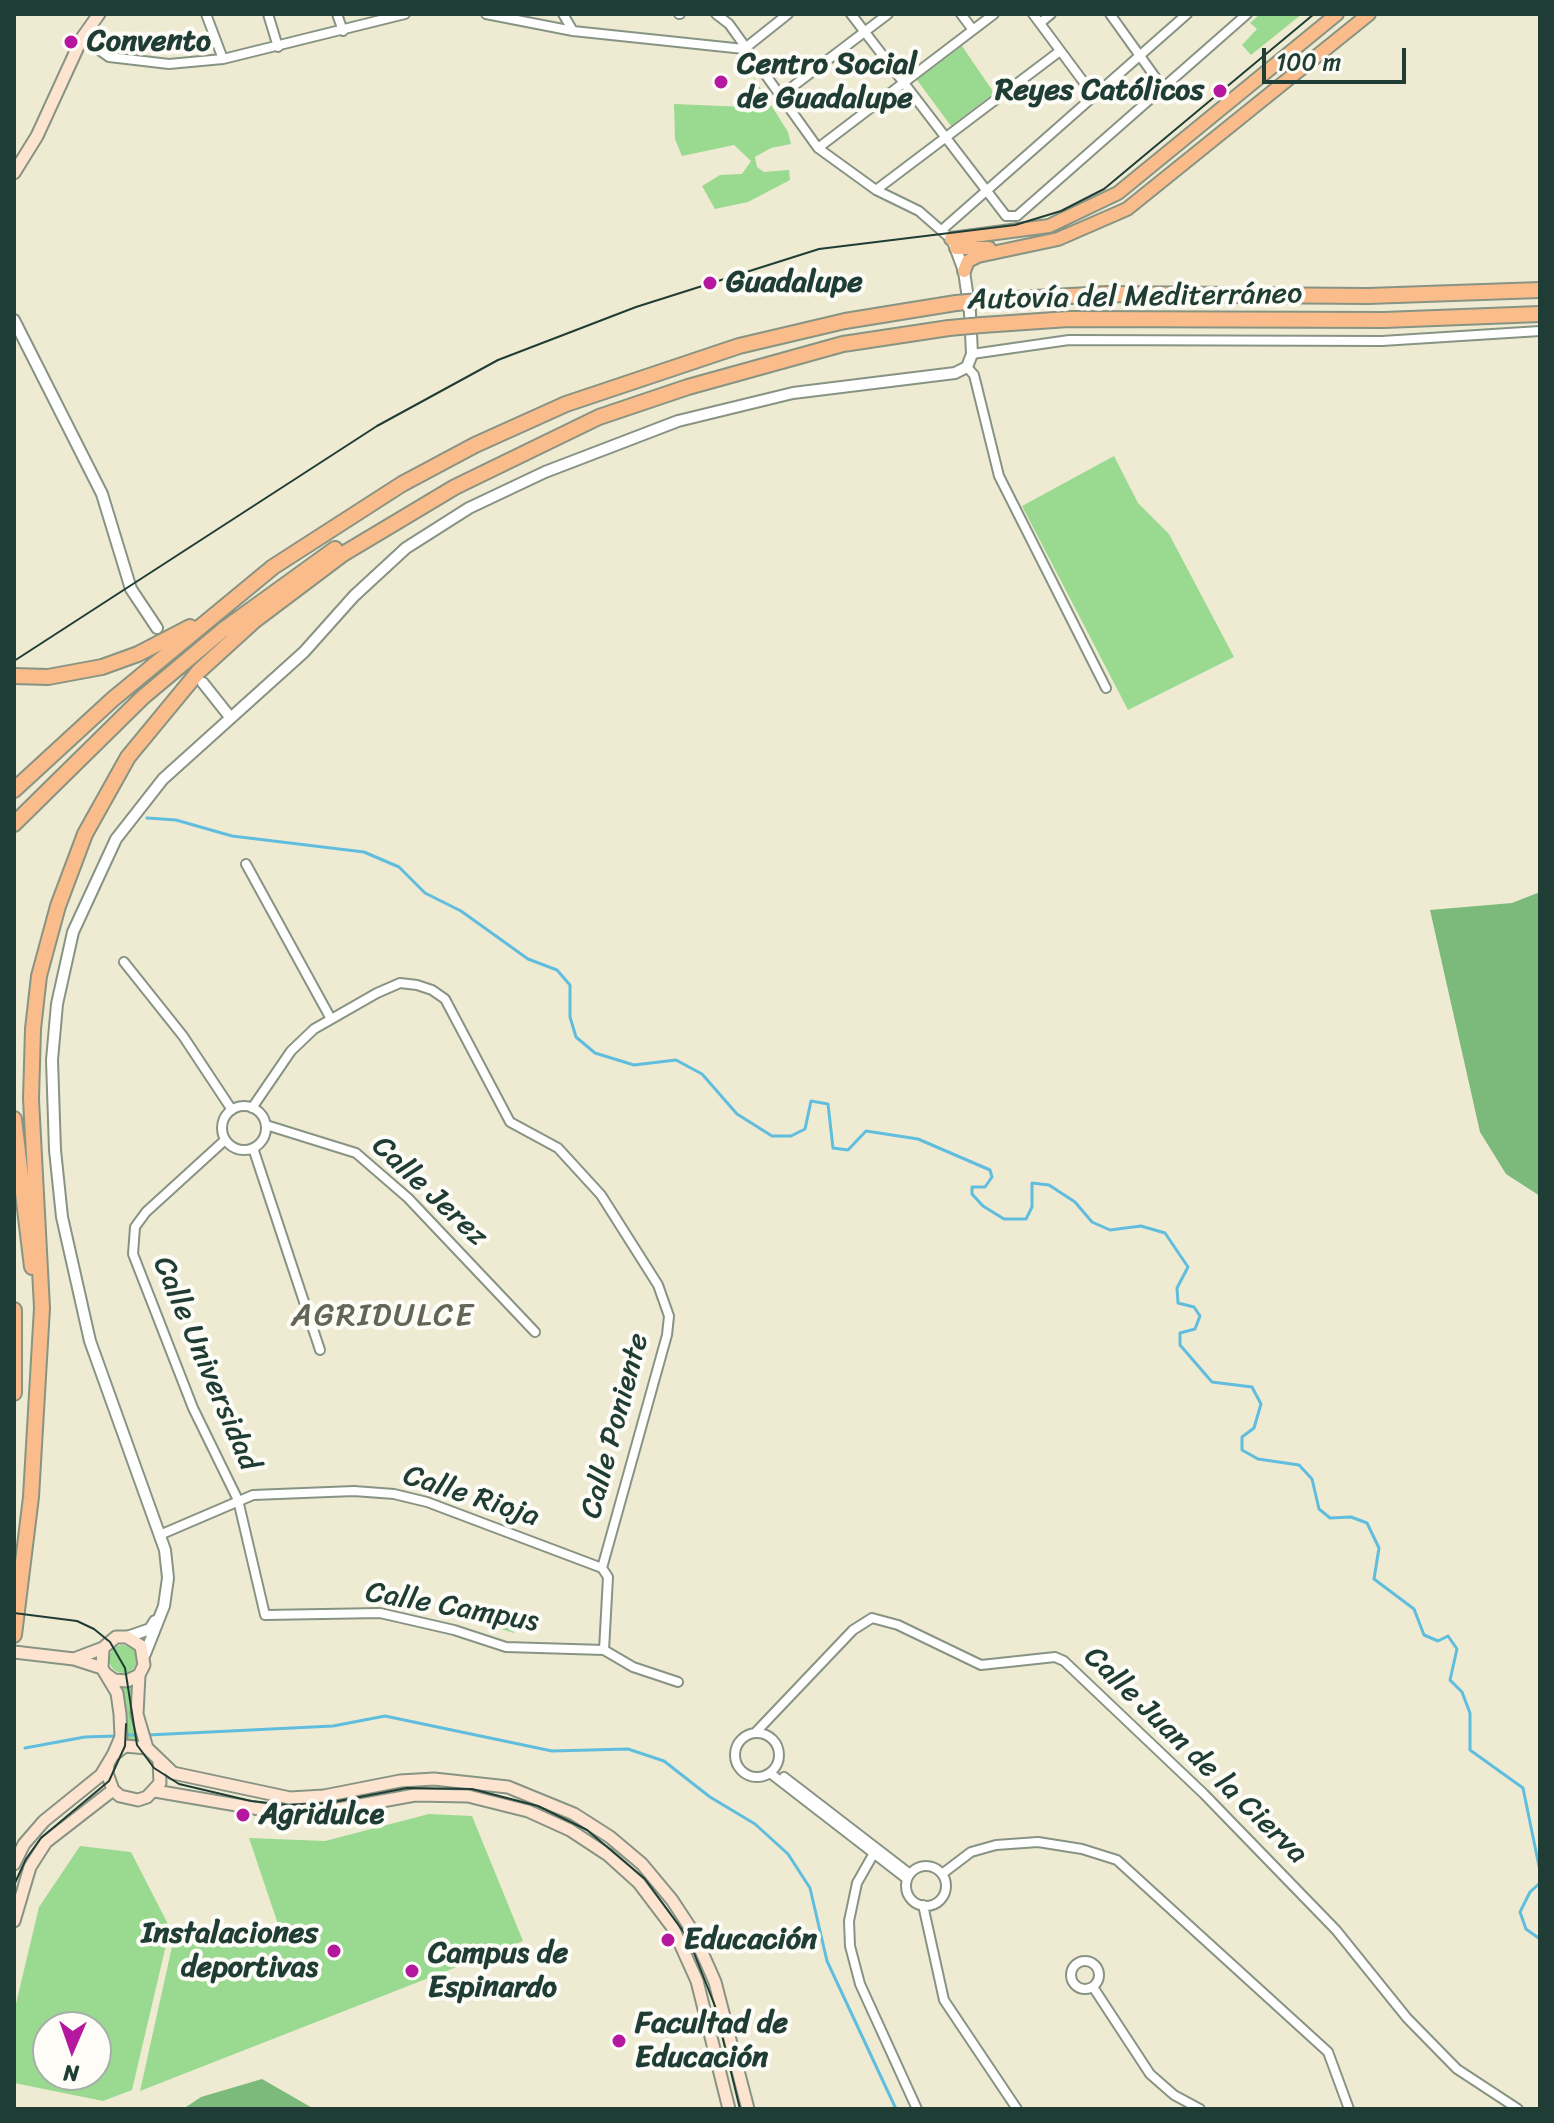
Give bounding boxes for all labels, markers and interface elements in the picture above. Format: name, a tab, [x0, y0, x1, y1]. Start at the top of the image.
place label: Convento	[87, 24, 211, 60]
scale bar	[1266, 32, 1410, 82]
marker: Convento	[62, 33, 80, 51]
text: 100 m	[1276, 41, 1341, 83]
place label: Centro Social de Guadalupe	[737, 47, 917, 118]
marker: Centro Social de Guadalupe	[712, 73, 730, 91]
place label: Reyes Católicos	[995, 73, 1204, 109]
marker: Reyes Católicos	[1211, 82, 1229, 100]
place label: Guadalupe	[726, 265, 863, 301]
marker: Guadalupe	[701, 274, 719, 292]
street label: Autovía del Mediterráneo	[967, 277, 1303, 319]
street label: Calle Jerez	[363, 1129, 495, 1255]
street label: Calle Universidad	[144, 1252, 266, 1476]
district label: AGRIDULCE	[293, 1298, 473, 1336]
street label: Calle Poniente	[574, 1330, 658, 1522]
street label: Calle Rioja	[399, 1458, 543, 1536]
street label: Calle Campus	[363, 1575, 541, 1641]
street label: Calle Juan de la Cierva	[1076, 1640, 1314, 1872]
place label: Agridulce	[259, 1797, 384, 1833]
marker: Agridulce	[234, 1806, 252, 1824]
place label: Instalaciones deportivas	[141, 1916, 318, 1986]
place label: Educación	[684, 1922, 817, 1958]
marker: Educación	[659, 1931, 677, 1949]
place label: Campus de Espinardo	[428, 1936, 568, 2006]
marker: Instalaciones deportivas	[325, 1942, 343, 1960]
marker: Campus de Espinardo	[403, 1962, 421, 1980]
place label: Facultad de Educación	[635, 2006, 788, 2076]
north arrow	[32, 2011, 112, 2091]
marker: Facultad de Educación	[610, 2032, 628, 2050]
text: N	[63, 2054, 80, 2093]

